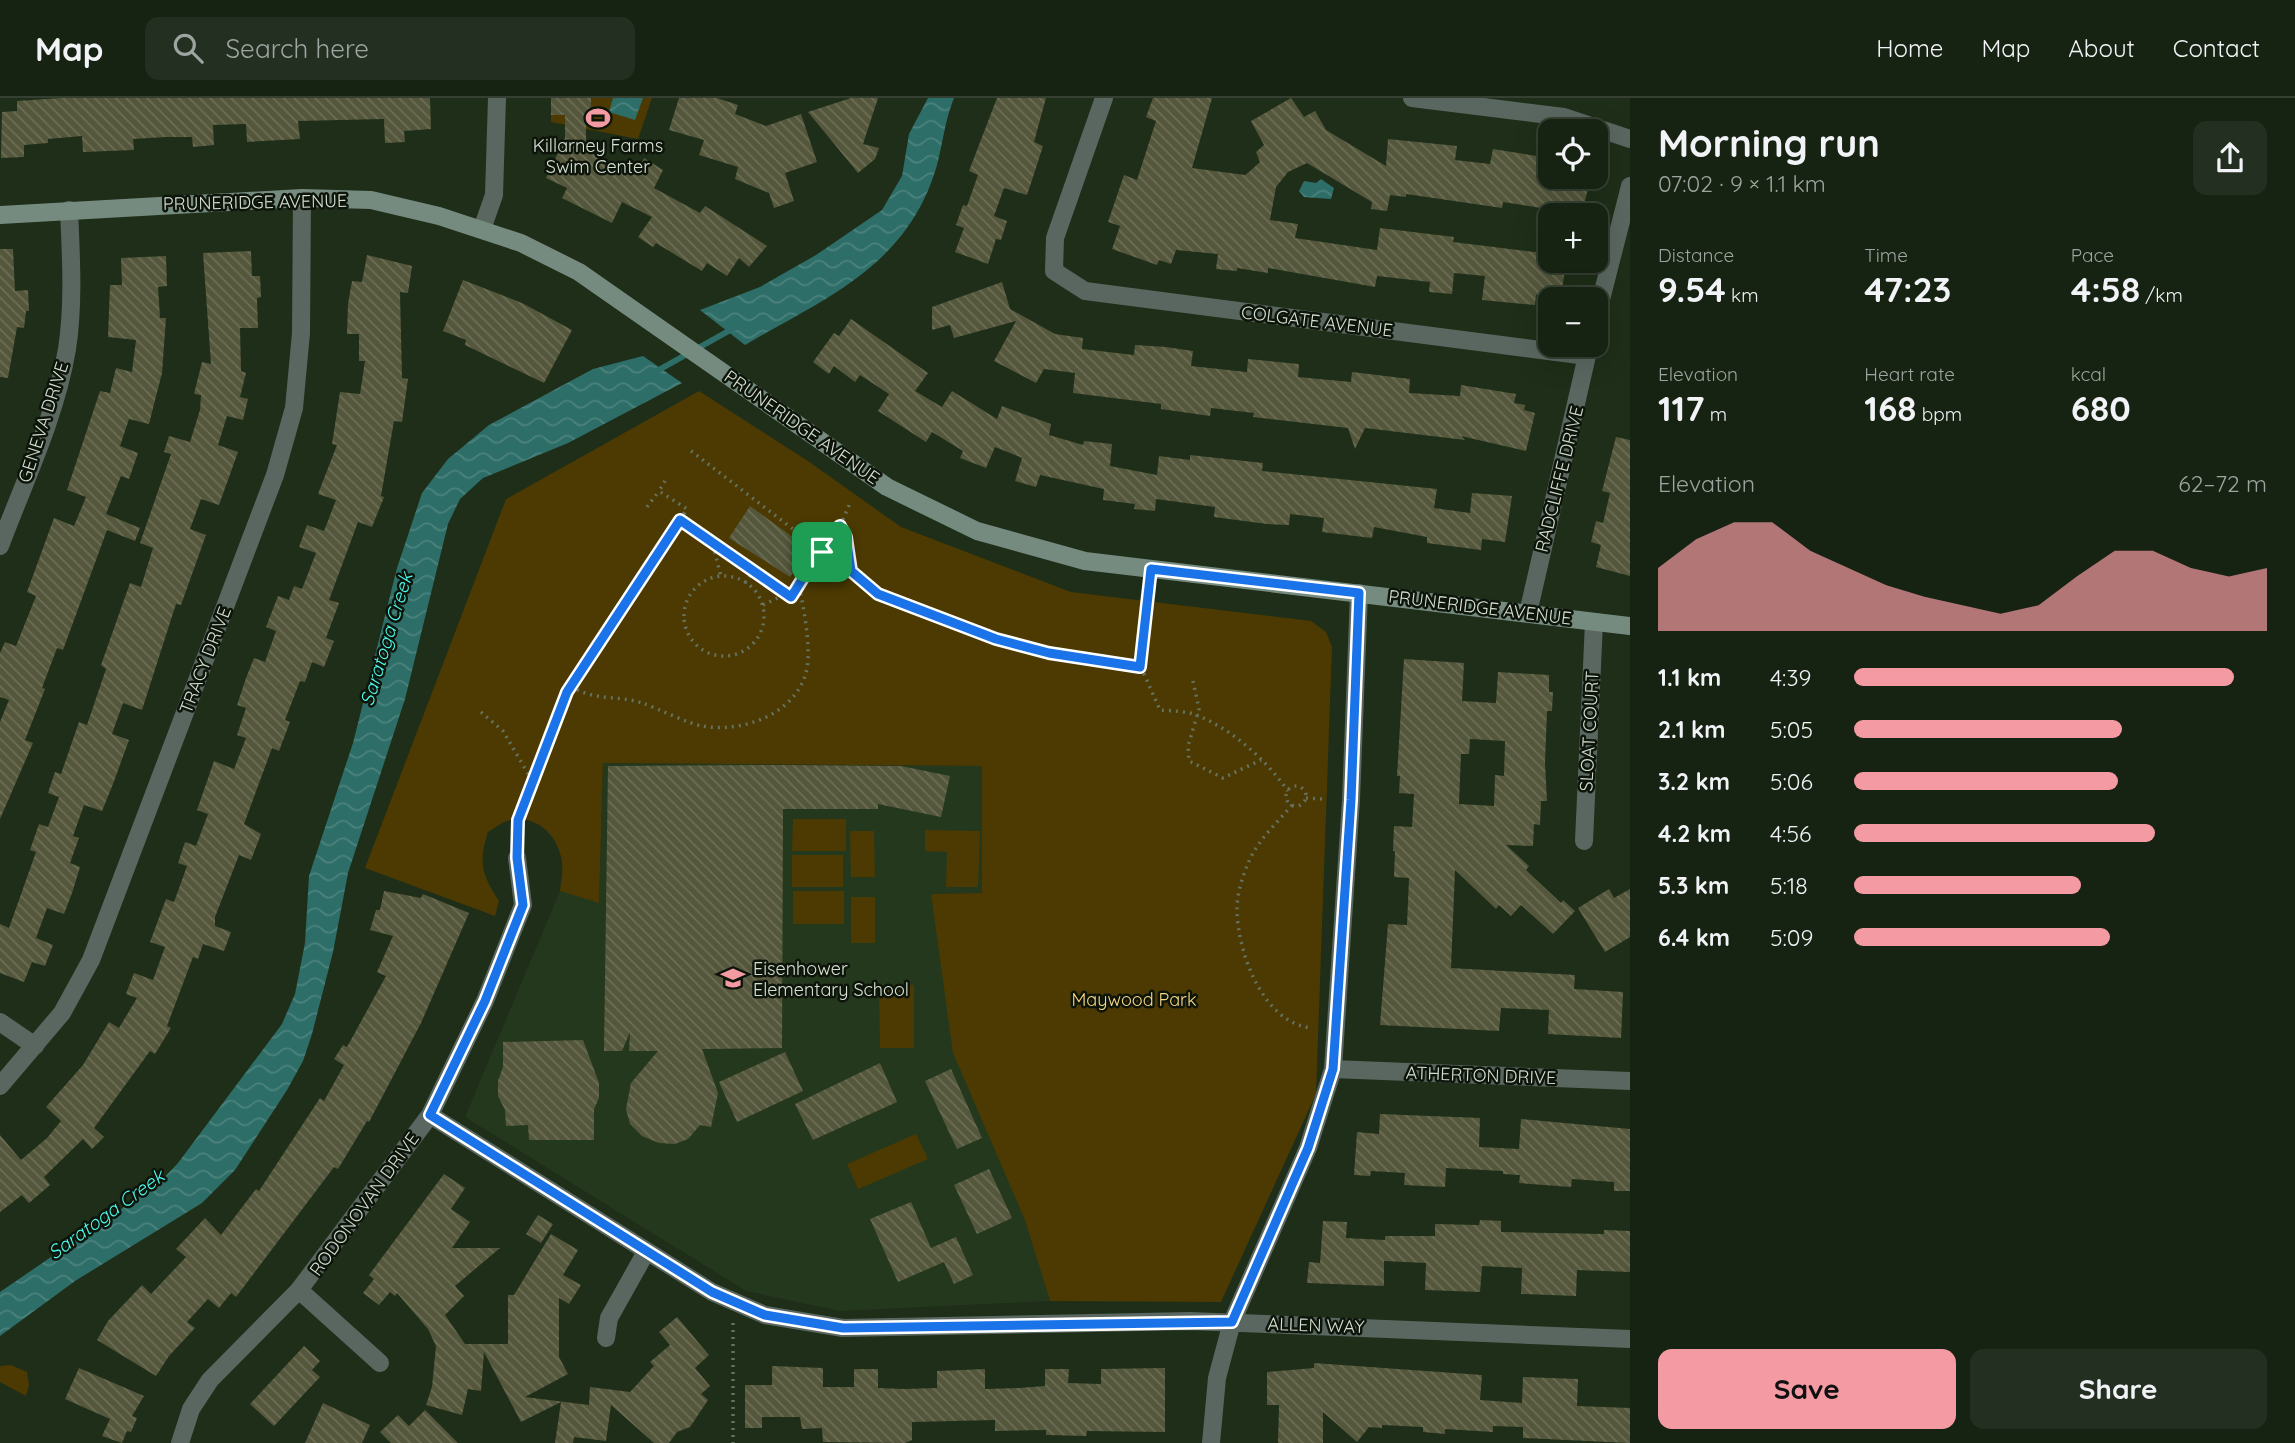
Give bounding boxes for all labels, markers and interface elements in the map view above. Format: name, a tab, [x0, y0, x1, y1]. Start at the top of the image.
search box	[145, 17, 635, 80]
text: Map	[35, 28, 103, 69]
icon: search	[169, 29, 207, 67]
text: Search here	[225, 32, 369, 65]
text: Home	[1876, 33, 1943, 63]
text: Map	[1981, 33, 2030, 63]
text: About	[2068, 33, 2135, 63]
text: Contact	[2173, 33, 2260, 63]
sports icon: Killarney Farms Swim Center	[584, 104, 612, 132]
map controls	[1538, 119, 1608, 357]
button: locate	[1538, 119, 1608, 189]
text: Morning run	[1658, 119, 1880, 167]
button: share	[2193, 121, 2267, 195]
place label: Killarney Farms Swim Center	[533, 134, 663, 178]
text: 07:02 · 9 × 1.1 km	[1658, 169, 1826, 198]
street label: PRUNERIDGE AVENUE	[163, 189, 347, 215]
button: +	[1538, 203, 1608, 273]
text: Distance	[1658, 243, 1734, 267]
text: Time	[1864, 243, 1908, 267]
text: Pace	[2071, 243, 2114, 267]
text: 9.54	[1658, 267, 1726, 311]
text: 47:23	[1864, 267, 1951, 311]
text: 4:58	[2071, 267, 2140, 311]
text: km	[1726, 283, 1759, 307]
text: /km	[2140, 283, 2183, 307]
button: −	[1538, 287, 1608, 357]
street label: COLGATE AVENUE	[1240, 300, 1394, 342]
street label: GENEVA DRIVE	[13, 359, 73, 485]
text: Elevation	[1658, 362, 1738, 386]
text: Heart rate	[1864, 362, 1955, 386]
text: kcal	[2071, 362, 2106, 386]
street label: PRUNERIDGE AVENUE	[720, 365, 884, 489]
text: 117	[1658, 386, 1704, 430]
text: 168	[1864, 386, 1916, 430]
text: 680	[2071, 386, 2131, 430]
text: m	[1704, 402, 1727, 426]
text: bpm	[1916, 402, 1962, 426]
street label: RADCLIFFE DRIVE	[1530, 404, 1588, 554]
text: Elevation	[1658, 469, 1755, 498]
text: 62–72 m	[2178, 469, 2267, 498]
pin	[792, 522, 852, 582]
icon: arrive	[803, 533, 841, 571]
water label: Saratoga Creek	[354, 568, 418, 709]
street label: PRUNERIDGE AVENUE	[1387, 584, 1573, 630]
street label: TRACY DRIVE	[174, 603, 236, 717]
text: 1.1 km	[1658, 663, 1721, 692]
text: 4:39	[1770, 663, 1811, 692]
street label: SLOAT COURT	[1574, 670, 1604, 792]
text: 2.1 km	[1658, 715, 1725, 744]
text: 5:05	[1770, 715, 1813, 744]
text: 3.2 km	[1658, 767, 1730, 796]
text: 5:06	[1770, 767, 1813, 796]
text: 4.2 km	[1658, 819, 1731, 848]
text: 4:56	[1770, 819, 1811, 848]
text: 5.3 km	[1658, 871, 1729, 900]
text: 5:18	[1770, 871, 1808, 900]
text: 6.4 km	[1658, 923, 1730, 952]
text: 5:09	[1770, 923, 1813, 952]
place label: Eisenhower Elementary School	[753, 957, 909, 1001]
school or university icon: Eisenhower Elementary School	[719, 964, 747, 992]
park label: Maywood Park	[1071, 988, 1197, 1011]
street label: ATHERTON DRIVE	[1405, 1061, 1557, 1089]
street label: RODONOVAN DRIVE	[304, 1128, 424, 1280]
water label: Saratoga Creek	[43, 1163, 170, 1264]
street label: ALLEN WAY	[1267, 1312, 1365, 1338]
button: Save	[1658, 1349, 1956, 1429]
button: Share	[1970, 1349, 2267, 1429]

